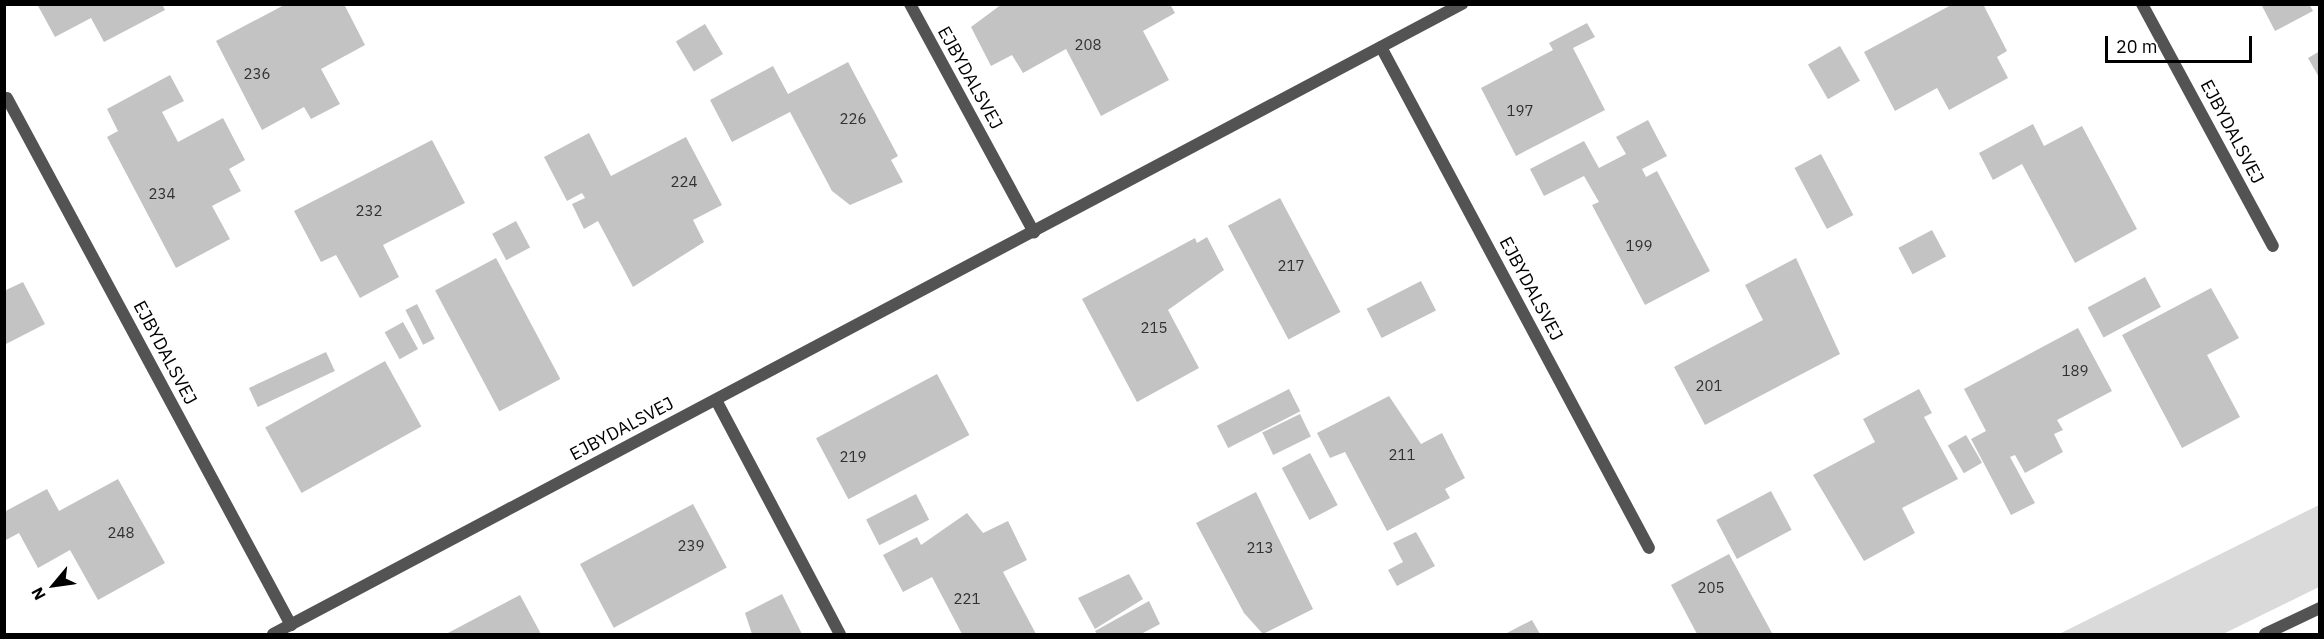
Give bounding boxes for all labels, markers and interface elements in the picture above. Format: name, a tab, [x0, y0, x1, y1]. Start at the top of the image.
street label: EJBYDALSVEJ	[933, 23, 1007, 133]
scale bar	[2108, 24, 2255, 62]
text: 20 m	[2116, 35, 2158, 58]
house number: 208	[1075, 36, 1101, 54]
house number: 236	[244, 65, 270, 83]
street label: EJBYDALSVEJ	[2196, 76, 2268, 188]
house number: 197	[1507, 102, 1533, 120]
house number: 226	[840, 110, 866, 128]
house number: 224	[671, 173, 697, 191]
house number: 234	[149, 185, 175, 203]
house number: 232	[356, 202, 382, 220]
street label: EJBYDALSVEJ	[1495, 233, 1567, 345]
house number: 199	[1626, 237, 1652, 255]
house number: 217	[1278, 257, 1304, 275]
street label: EJBYDALSVEJ	[129, 297, 201, 409]
house number: 215	[1141, 319, 1167, 337]
house number: 189	[2062, 362, 2088, 380]
house number: 201	[1696, 377, 1722, 395]
street label: EJBYDALSVEJ	[566, 393, 678, 465]
house number: 211	[1389, 446, 1415, 464]
house number: 219	[840, 448, 866, 466]
house number: 248	[108, 524, 134, 542]
house number: 239	[678, 537, 704, 555]
house number: 213	[1247, 539, 1273, 557]
north arrow	[24, 555, 84, 615]
house number: 205	[1698, 579, 1724, 597]
text: N	[27, 584, 50, 604]
house number: 221	[954, 590, 980, 608]

